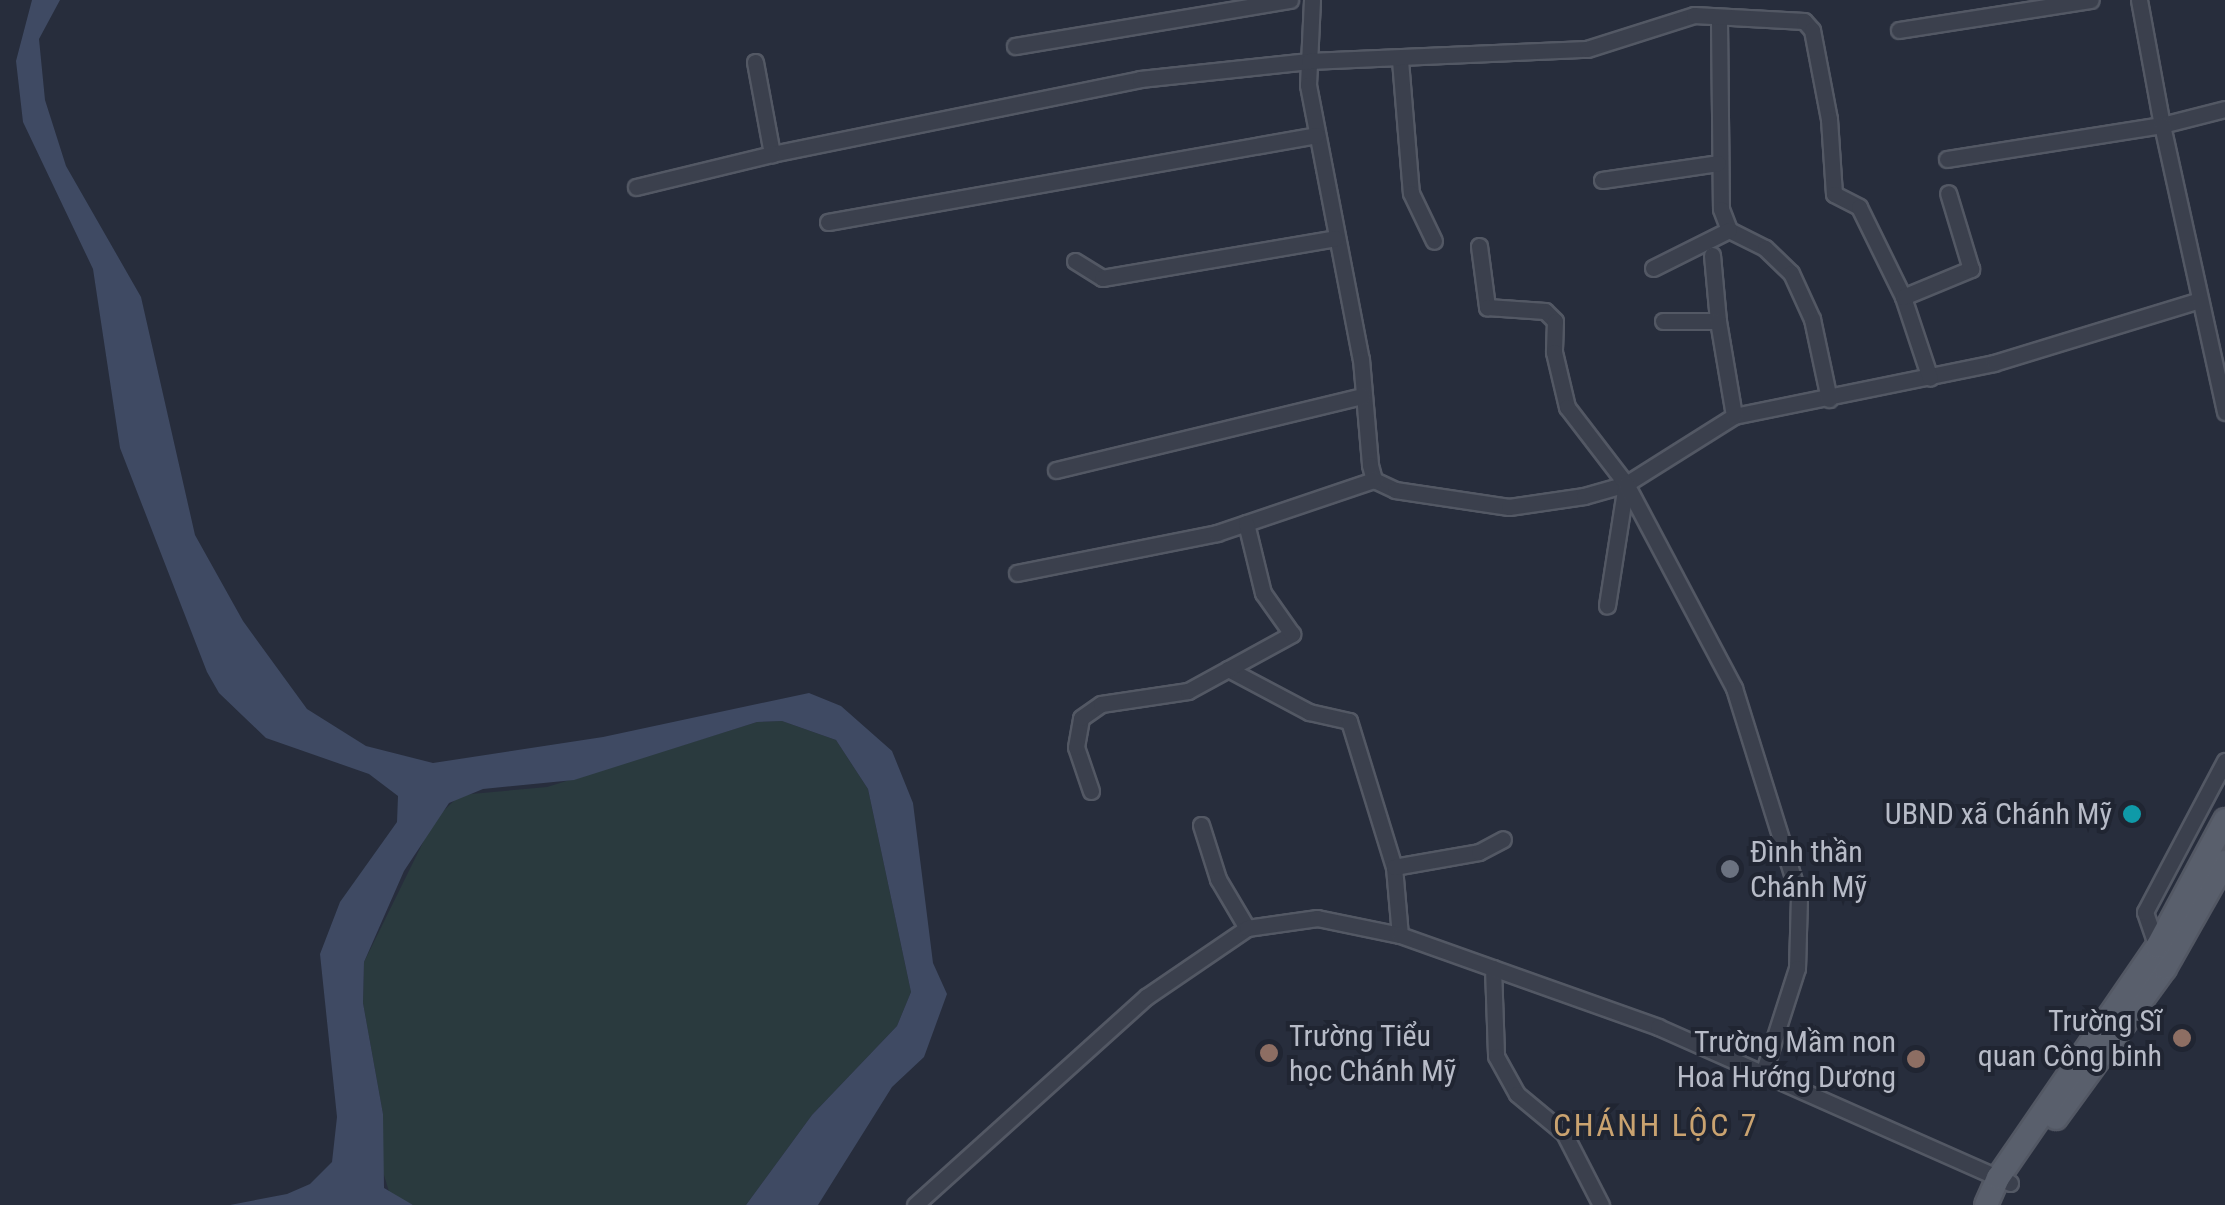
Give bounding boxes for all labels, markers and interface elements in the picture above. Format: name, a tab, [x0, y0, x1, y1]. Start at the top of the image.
place label: UBND xã Chánh Mỹ	[1885, 796, 2112, 832]
marker: UBND xã Chánh Mỹ	[2121, 803, 2143, 825]
place label: Đình thần Chánh Mỹ	[1750, 834, 1867, 904]
marker: Đình thần Chánh Mỹ	[1719, 858, 1741, 880]
place label: Trường Sĩ quan Công binh	[1978, 1003, 2162, 1074]
place label: Trường Tiểu học Chánh Mỹ	[1289, 1018, 1456, 1088]
place label: Trường Mầm non Hoa Hướng Dương	[1677, 1024, 1896, 1094]
marker: Trường Sĩ quan Công binh	[2171, 1027, 2193, 1049]
marker: Trường Tiểu học Chánh Mỹ	[1258, 1042, 1280, 1064]
marker: Trường Mầm non Hoa Hướng Dương	[1905, 1048, 1927, 1070]
district label: CHÁNH LỘC 7	[1553, 1106, 1759, 1144]

